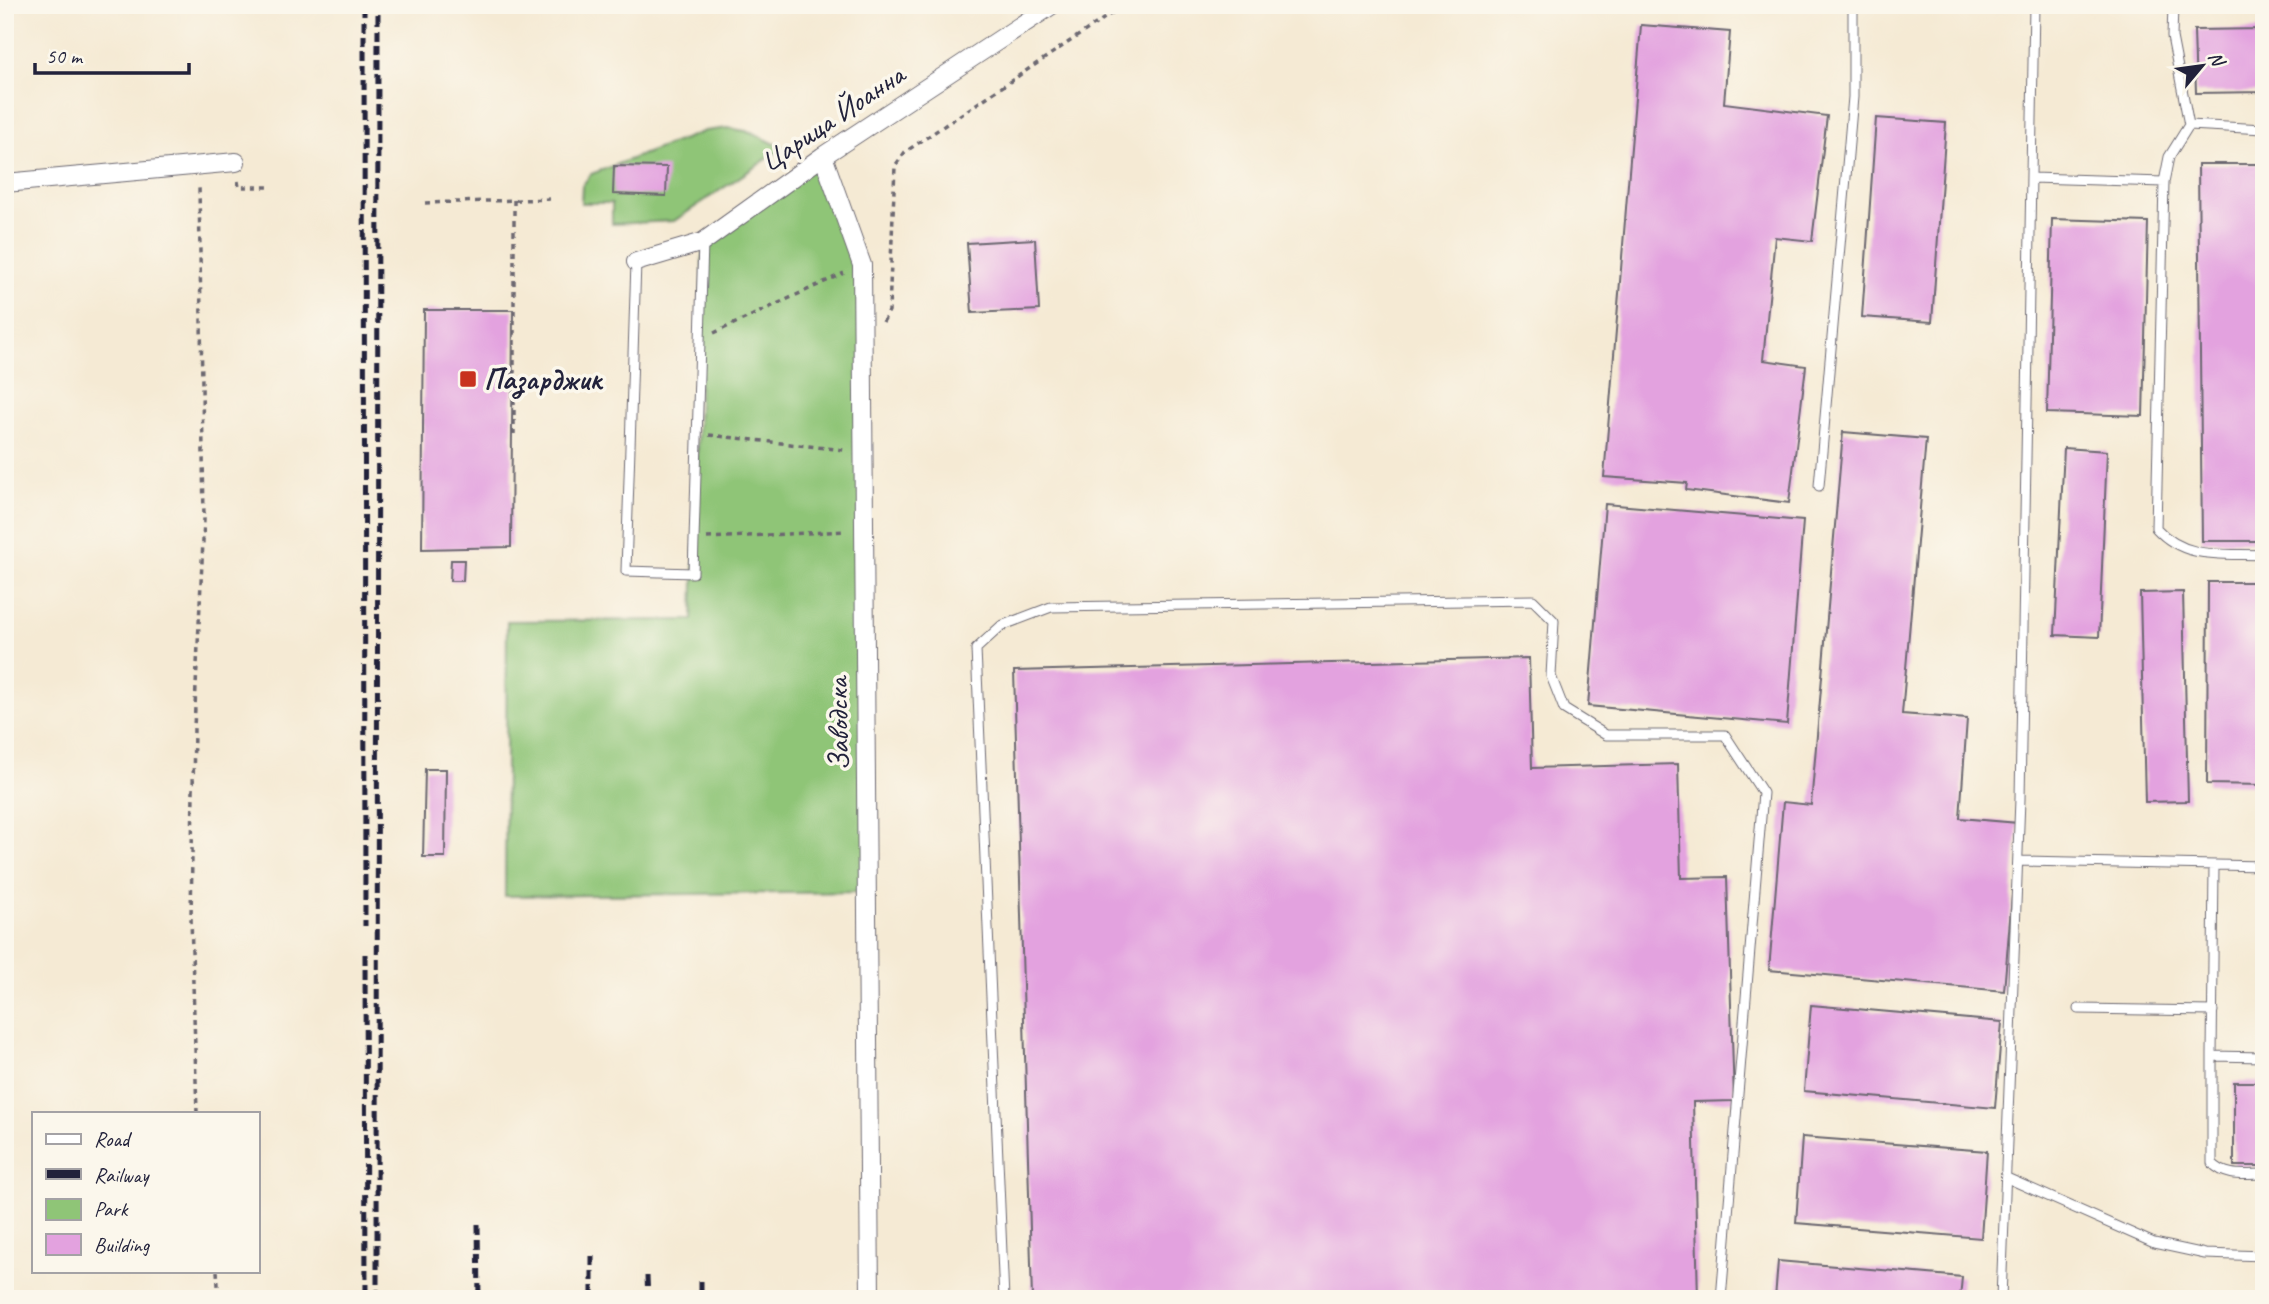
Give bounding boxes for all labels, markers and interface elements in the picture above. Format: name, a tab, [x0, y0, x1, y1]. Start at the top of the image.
scale bar	[35, 32, 189, 76]
north arrow	[2168, 32, 2238, 102]
text: 50 m	[46, 43, 84, 69]
text: N	[2203, 47, 2231, 72]
street label: Царица Йоанна	[752, 54, 914, 180]
place label: Пазарджик	[484, 360, 603, 399]
marker: Пазарджик	[458, 369, 478, 389]
street label: Заводска	[818, 674, 858, 771]
legend	[32, 1112, 259, 1272]
text: Road	[94, 1126, 133, 1152]
text: Railway	[94, 1162, 150, 1188]
text: Park	[94, 1196, 129, 1222]
text: Building	[94, 1232, 151, 1258]

